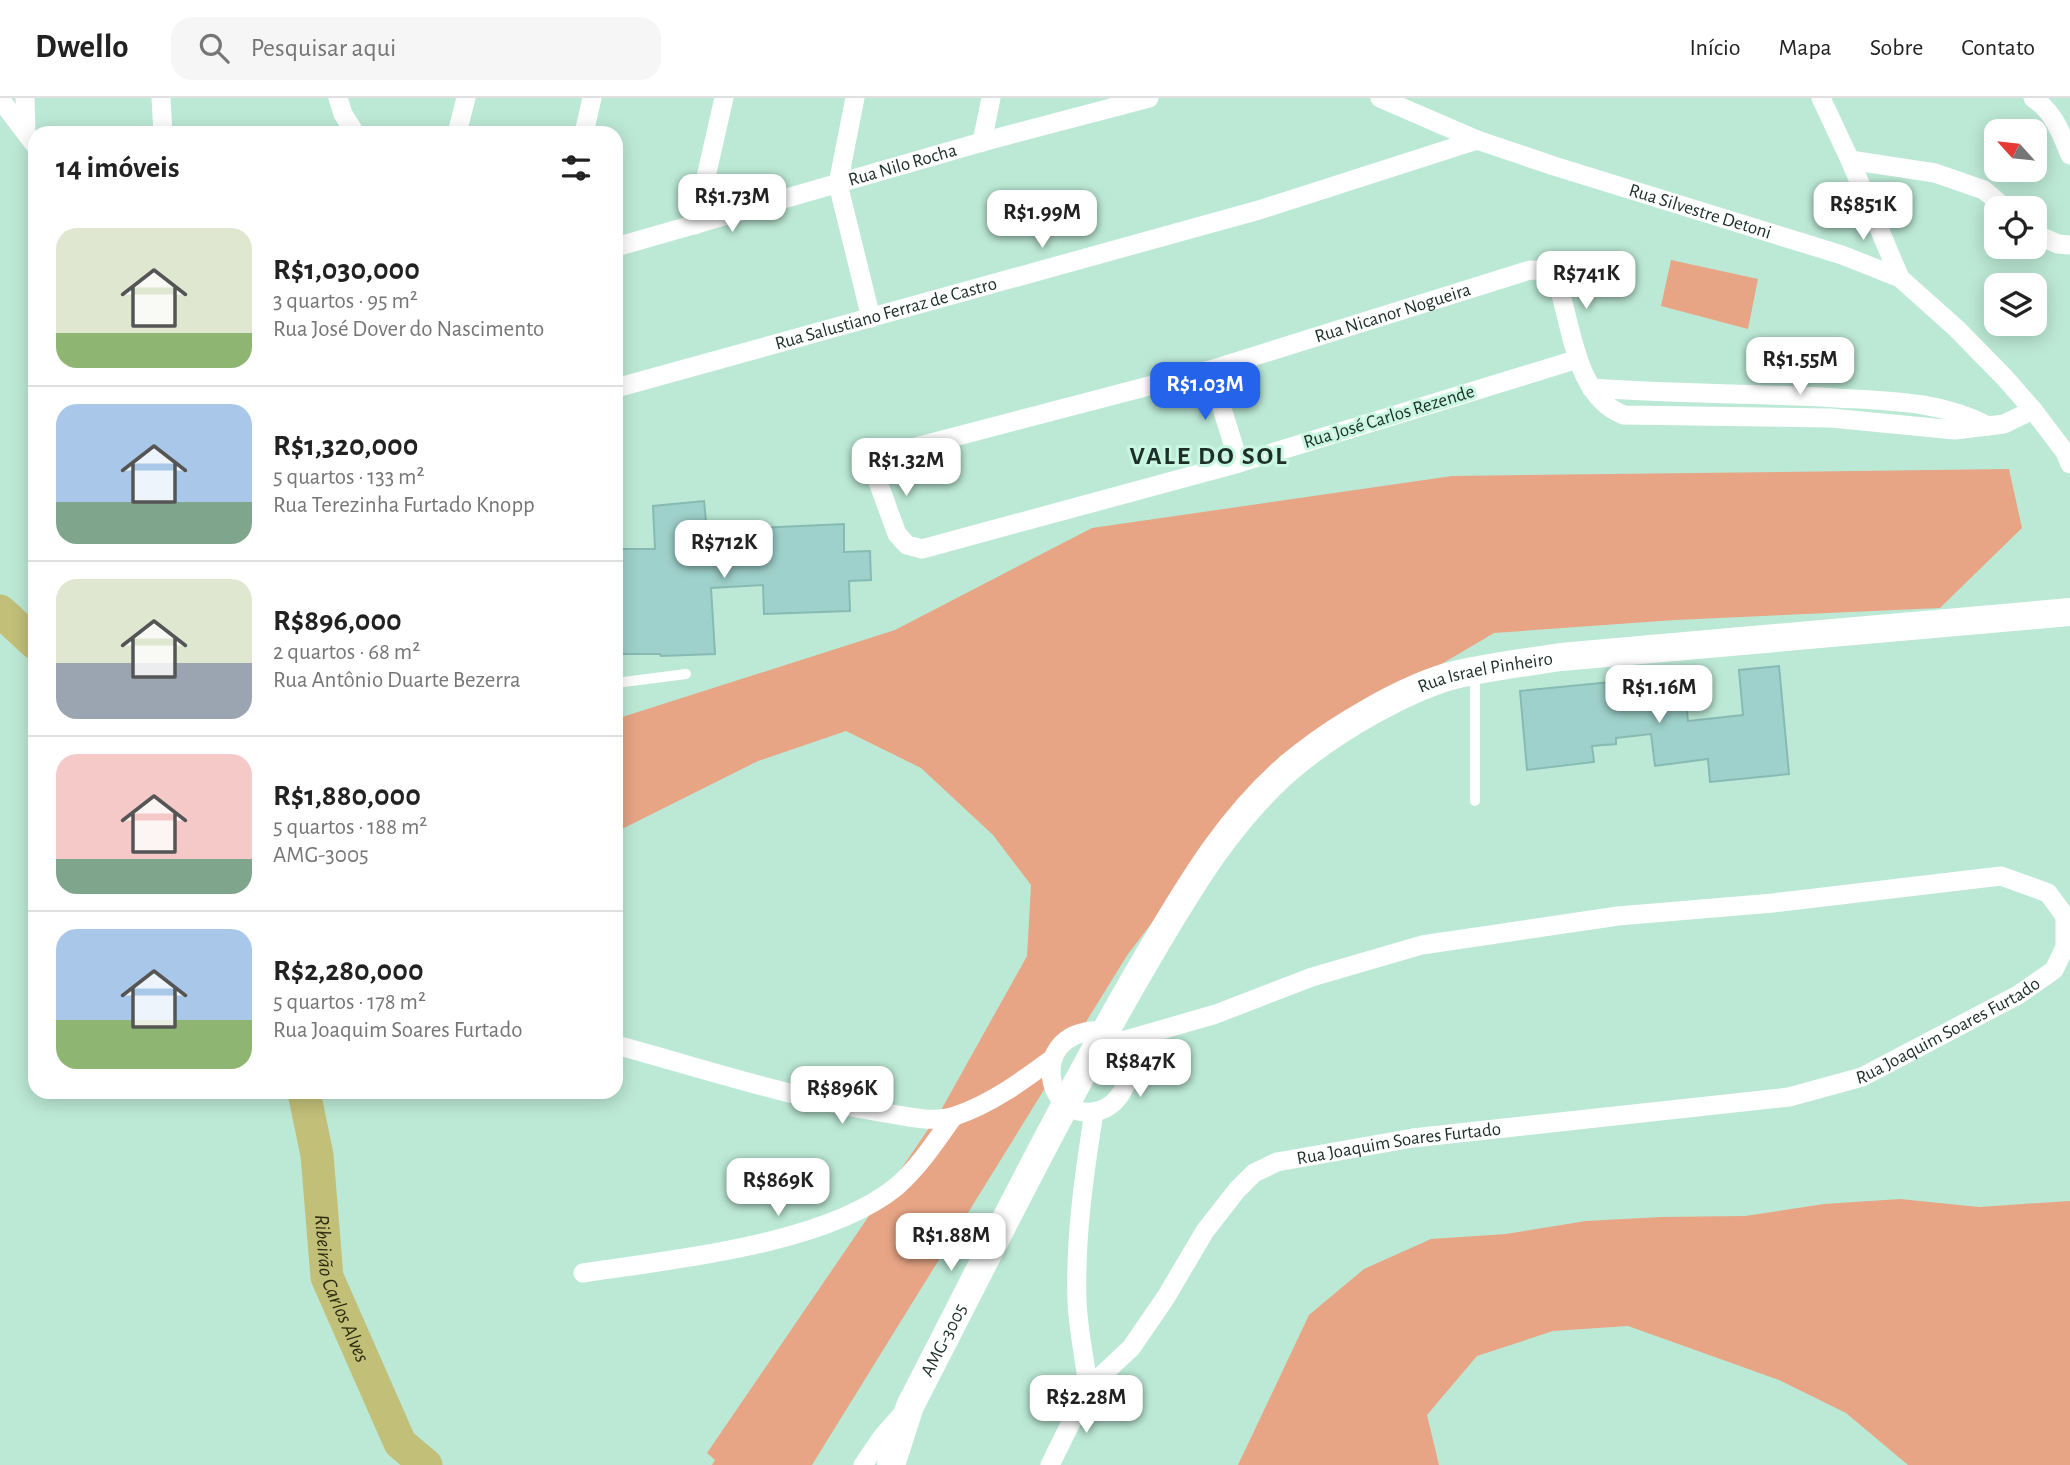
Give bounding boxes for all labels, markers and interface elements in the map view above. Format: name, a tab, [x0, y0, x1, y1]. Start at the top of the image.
search box	[171, 17, 661, 80]
icon: search	[195, 29, 233, 67]
text: Dwello	[35, 31, 129, 64]
text: Pesquisar aqui	[251, 35, 396, 61]
text: Início	[1689, 36, 1741, 60]
text: Mapa	[1779, 36, 1832, 60]
text: Sobre	[1870, 36, 1923, 60]
text: Contato	[1961, 36, 2035, 60]
north arrow	[1984, 119, 2048, 182]
map controls	[1984, 119, 2047, 336]
street label: Rua Nilo Rocha	[846, 140, 959, 189]
icon: filters	[557, 149, 595, 187]
text: 14 imóveis	[56, 153, 179, 183]
pin: R$1.73M	[667, 174, 797, 234]
street label: Rua Silvestre Detoni	[1627, 180, 1774, 242]
pin: R$851K	[1806, 183, 1920, 242]
text: R$1.73M	[694, 185, 770, 208]
pin: R$1.99M	[977, 190, 1107, 250]
text: R$851K	[1830, 193, 1896, 216]
button: locate	[1984, 196, 2047, 259]
text: R$1.99M	[1003, 201, 1081, 224]
pin: R$741K	[1529, 252, 1643, 311]
text: R$1,030,000	[273, 255, 420, 285]
icon: home	[112, 256, 196, 340]
text: R$741K	[1552, 262, 1620, 285]
button: layers	[1984, 273, 2047, 336]
street label: Rua Salustiano Ferraz de Castro	[773, 274, 999, 353]
street label: Rua Nicanor Nogueira	[1312, 280, 1473, 346]
text: 3 quartos · 95 m²	[273, 290, 418, 313]
text: Rua José Dover do Nascimento	[273, 318, 544, 341]
pin: R$1.55M	[1735, 338, 1865, 397]
text: R$1.55M	[1762, 348, 1838, 371]
pin: R$1.03M	[1140, 362, 1270, 422]
text: R$1.03M	[1166, 373, 1244, 396]
street label: Rua José Carlos Rezende	[1301, 382, 1477, 452]
text: R$1,320,000	[273, 431, 418, 461]
icon: home	[112, 432, 196, 516]
pin: R$1.32M	[841, 438, 971, 498]
district label: VALE DO SOL	[1130, 443, 1288, 469]
text: R$1.32M	[868, 449, 944, 472]
text: 5 quartos · 133 m²	[273, 466, 424, 489]
text: Rua Terezinha Furtado Knopp	[273, 494, 535, 517]
pin: R$712K	[667, 520, 781, 580]
text: R$712K	[691, 531, 757, 554]
text: R$896,000	[273, 606, 402, 636]
icon: home	[112, 607, 196, 691]
text: 2 quartos · 68 m²	[273, 641, 420, 664]
street label: Rua Israel Pinheiro	[1415, 649, 1554, 696]
pin: R$1.16M	[1594, 666, 1724, 725]
text: Rua Antônio Duarte Bezerra	[273, 669, 521, 692]
text: R$1.16M	[1621, 676, 1697, 699]
text: R$1,880,000	[273, 781, 421, 811]
icon: home	[112, 782, 196, 866]
text: 5 quartos · 188 m²	[273, 816, 427, 839]
text: AMG-3005	[273, 844, 369, 867]
text: R$2,280,000	[273, 956, 424, 986]
icon: home	[112, 957, 196, 1041]
street label: Rua Joaquim Soares Furtado	[1854, 973, 2043, 1088]
text: 5 quartos · 178 m²	[273, 991, 426, 1014]
text: Rua Joaquim Soares Furtado	[273, 1019, 523, 1042]
pin: R$847K	[1083, 1040, 1197, 1099]
text: R$847K	[1105, 1050, 1175, 1073]
pin: R$896K	[785, 1066, 899, 1126]
text: R$896K	[807, 1077, 877, 1100]
street label: Rua Joaquim Soares Furtado	[1295, 1119, 1502, 1168]
pin: R$869K	[721, 1158, 835, 1218]
text: R$869K	[743, 1169, 813, 1192]
water label: Ribeirão Carlos Alves	[311, 1213, 374, 1365]
pin: R$1.88M	[886, 1214, 1016, 1273]
text: R$1.88M	[912, 1224, 990, 1247]
street label: AMG-3005	[917, 1301, 970, 1380]
pin: R$2.28M	[1021, 1376, 1151, 1435]
text: R$2.28M	[1046, 1386, 1126, 1409]

